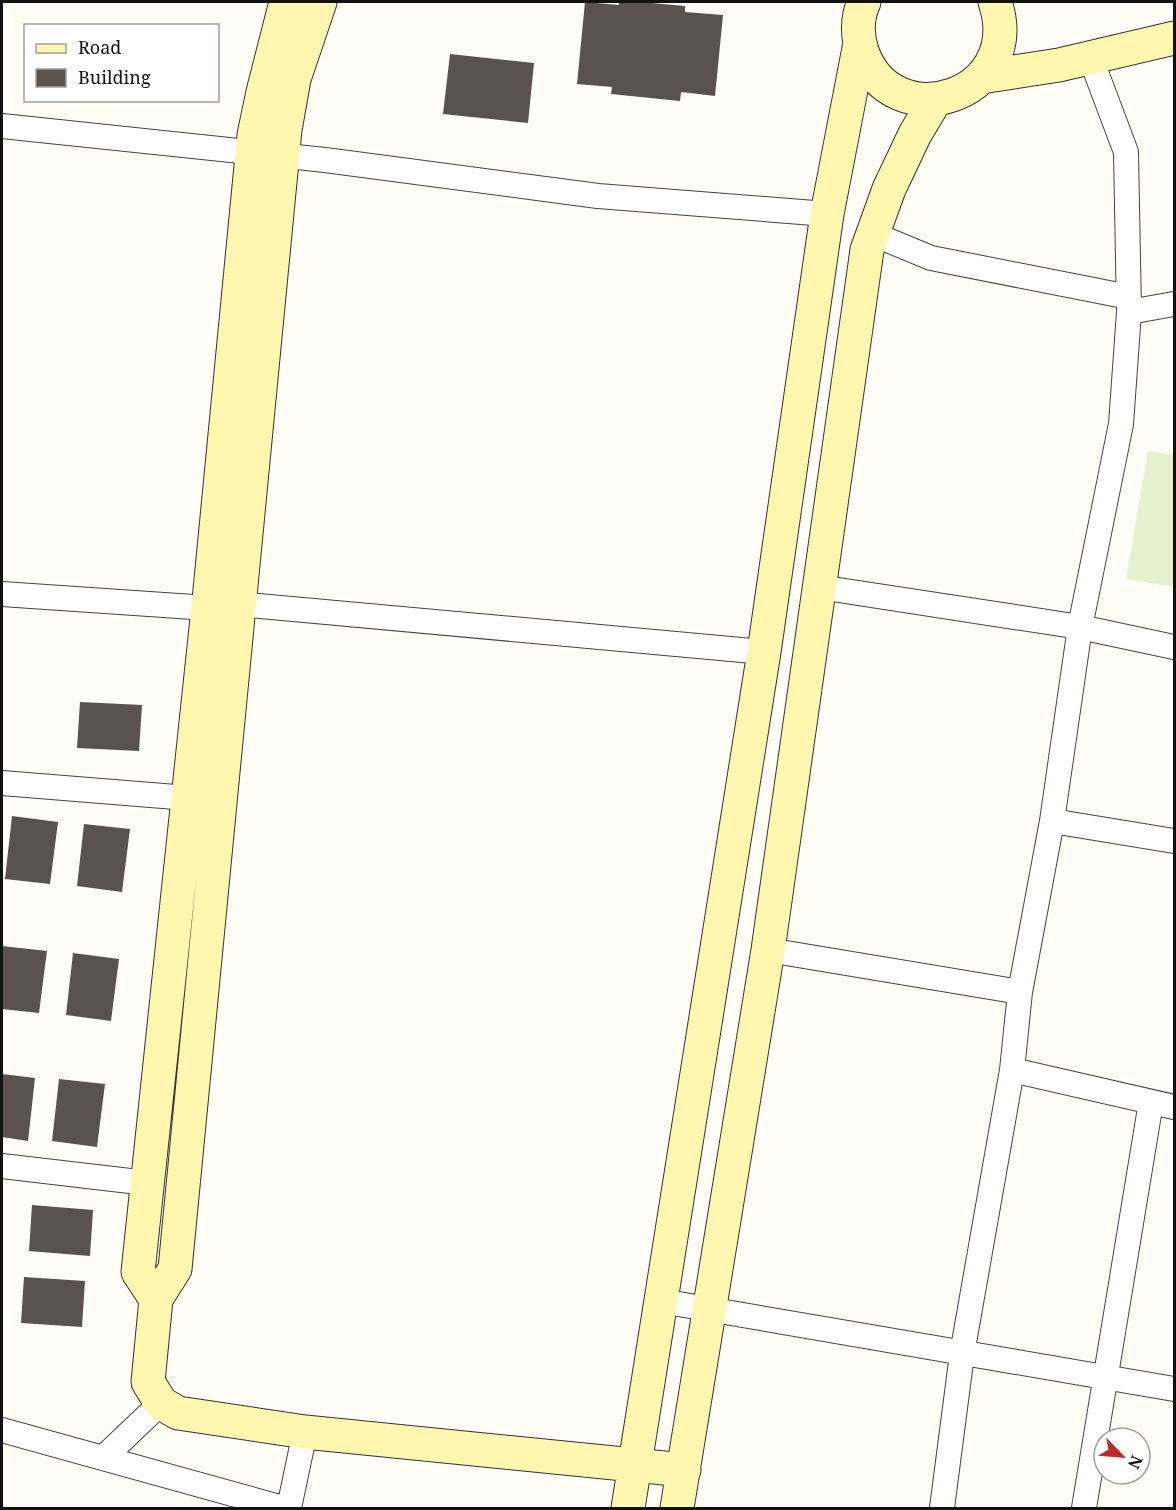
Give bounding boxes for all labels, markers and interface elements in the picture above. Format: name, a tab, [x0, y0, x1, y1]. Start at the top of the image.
legend	[24, 24, 219, 102]
text: Road	[78, 35, 121, 59]
text: Building	[78, 65, 151, 89]
north arrow	[1092, 1426, 1152, 1486]
text: N	[1123, 1452, 1148, 1473]

